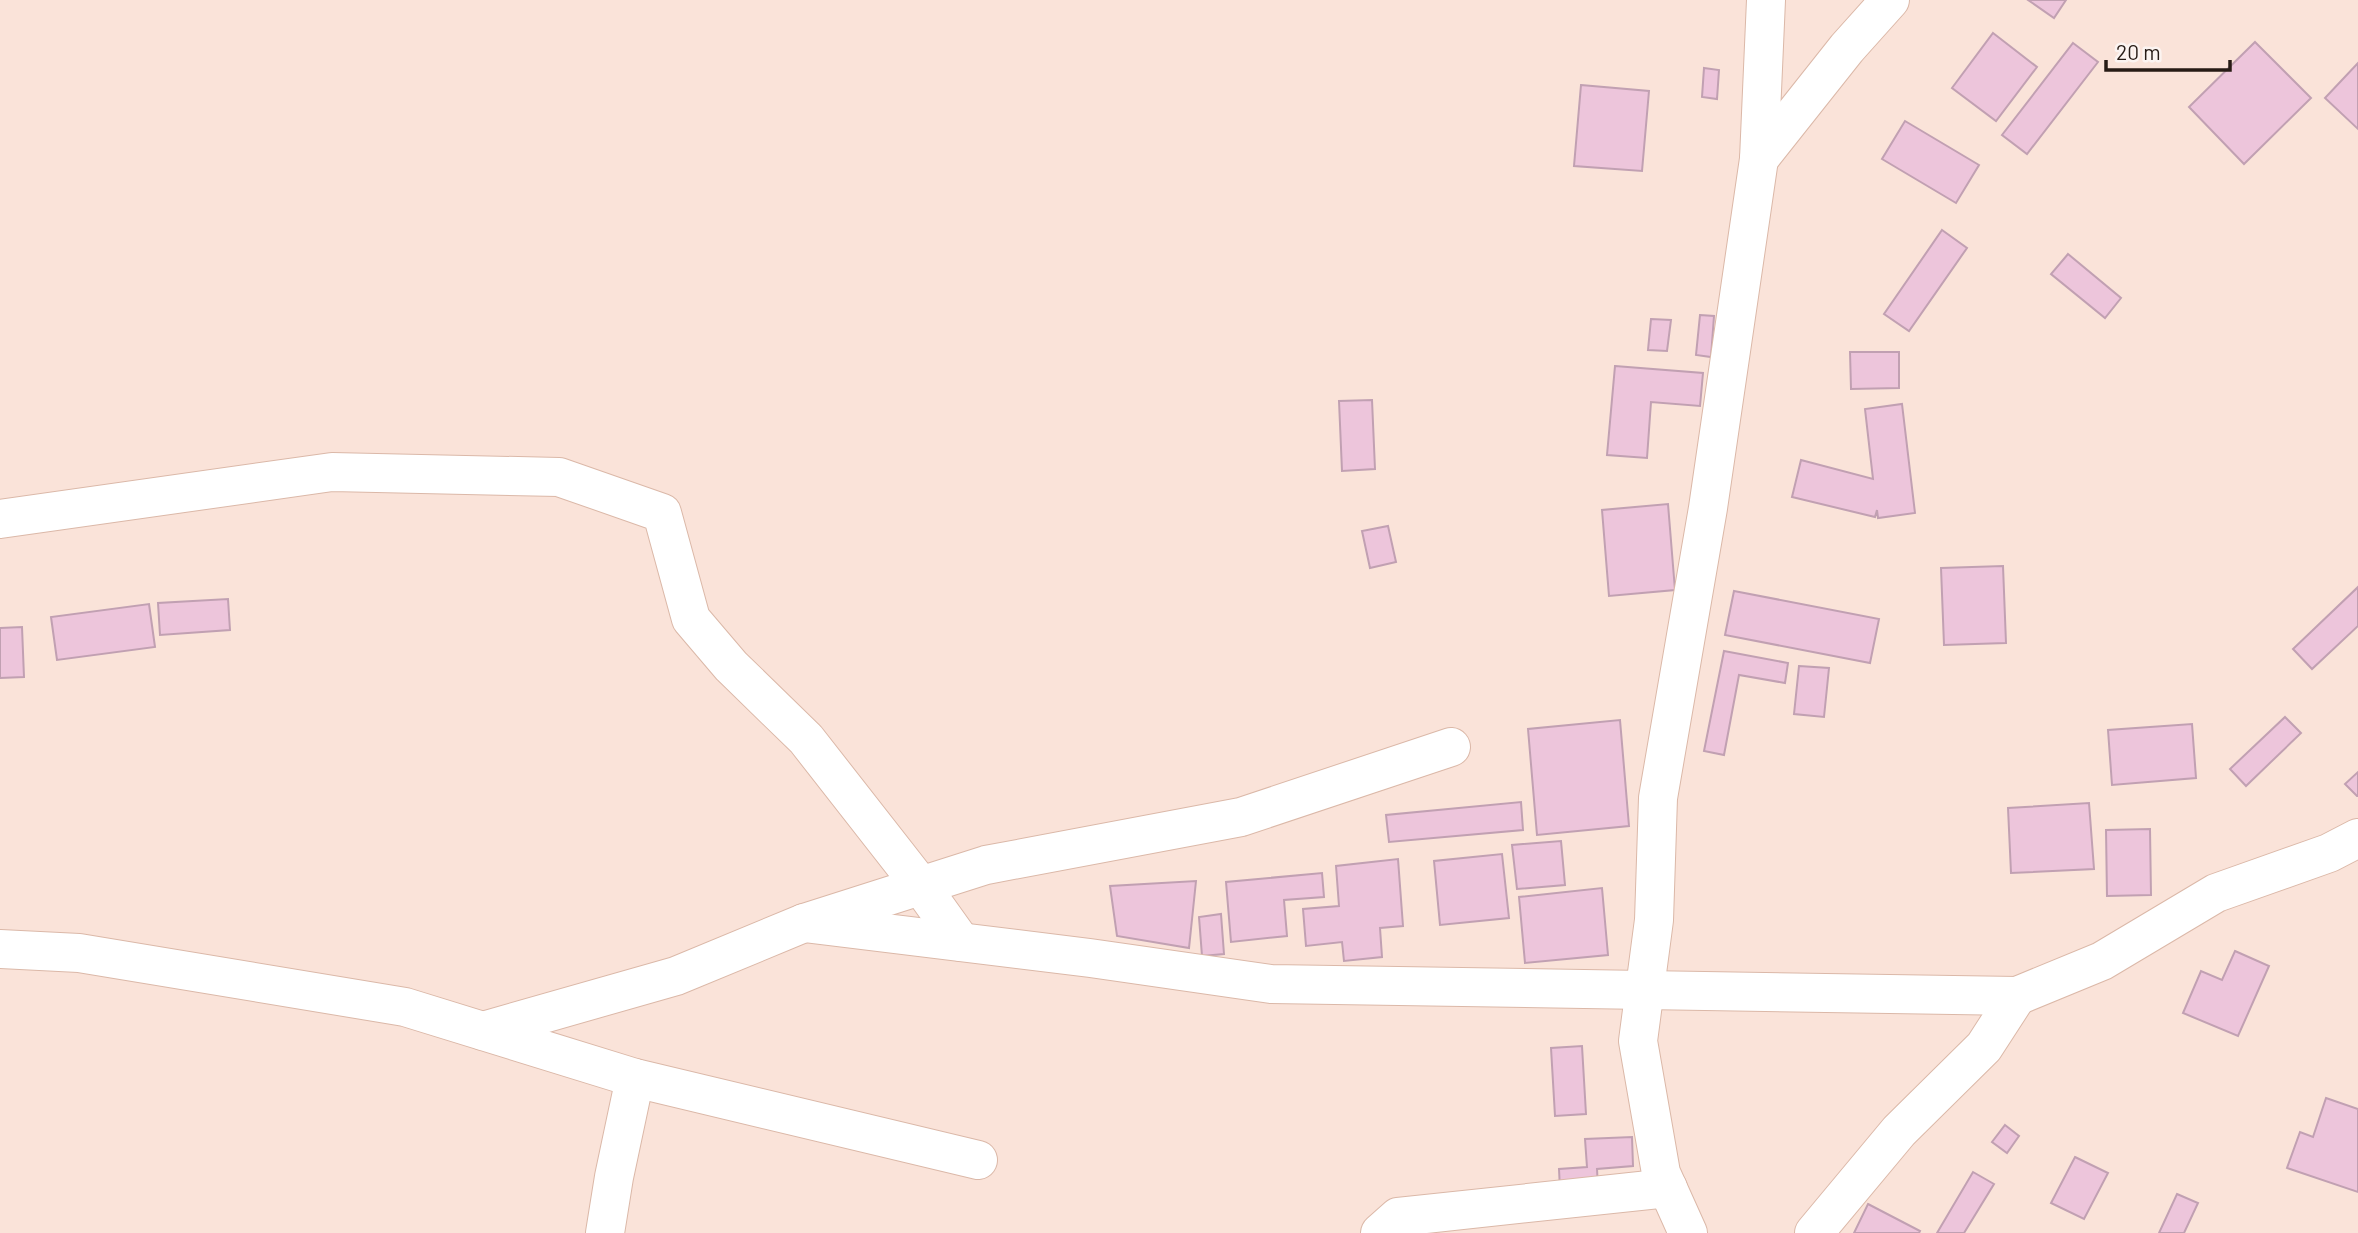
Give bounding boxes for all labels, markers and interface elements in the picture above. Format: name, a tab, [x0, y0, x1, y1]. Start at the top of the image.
scale bar	[2106, 28, 2230, 72]
text: 20 m	[2116, 39, 2161, 64]

